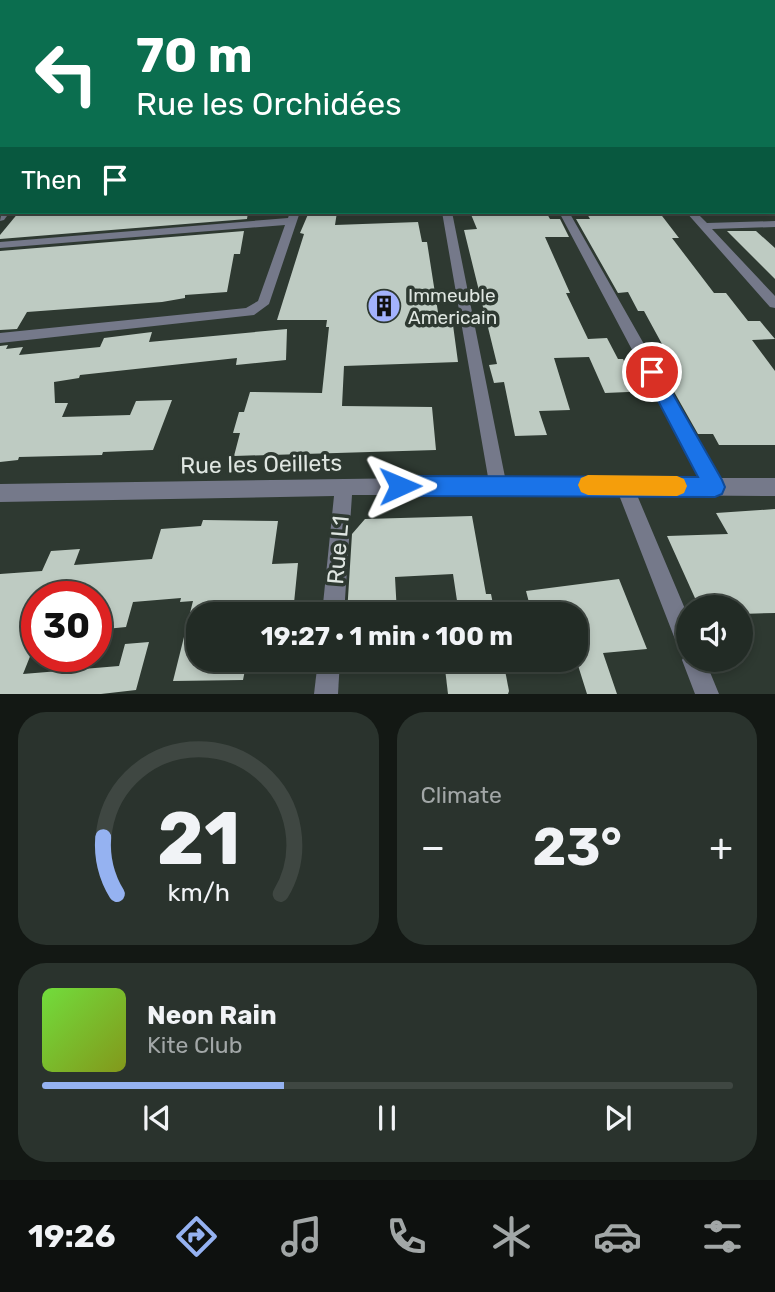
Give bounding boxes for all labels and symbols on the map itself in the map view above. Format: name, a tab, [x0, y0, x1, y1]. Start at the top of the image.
place label: Immeuble Americain	[408, 284, 497, 329]
building icon: Immeuble Americain	[365, 287, 403, 325]
pin	[622, 342, 682, 402]
street label: Rue les Oeillets	[180, 449, 342, 479]
position arrow	[363, 449, 437, 523]
street label: Rue L1	[321, 515, 355, 585]
speed limit sign: 30	[21, 581, 112, 672]

